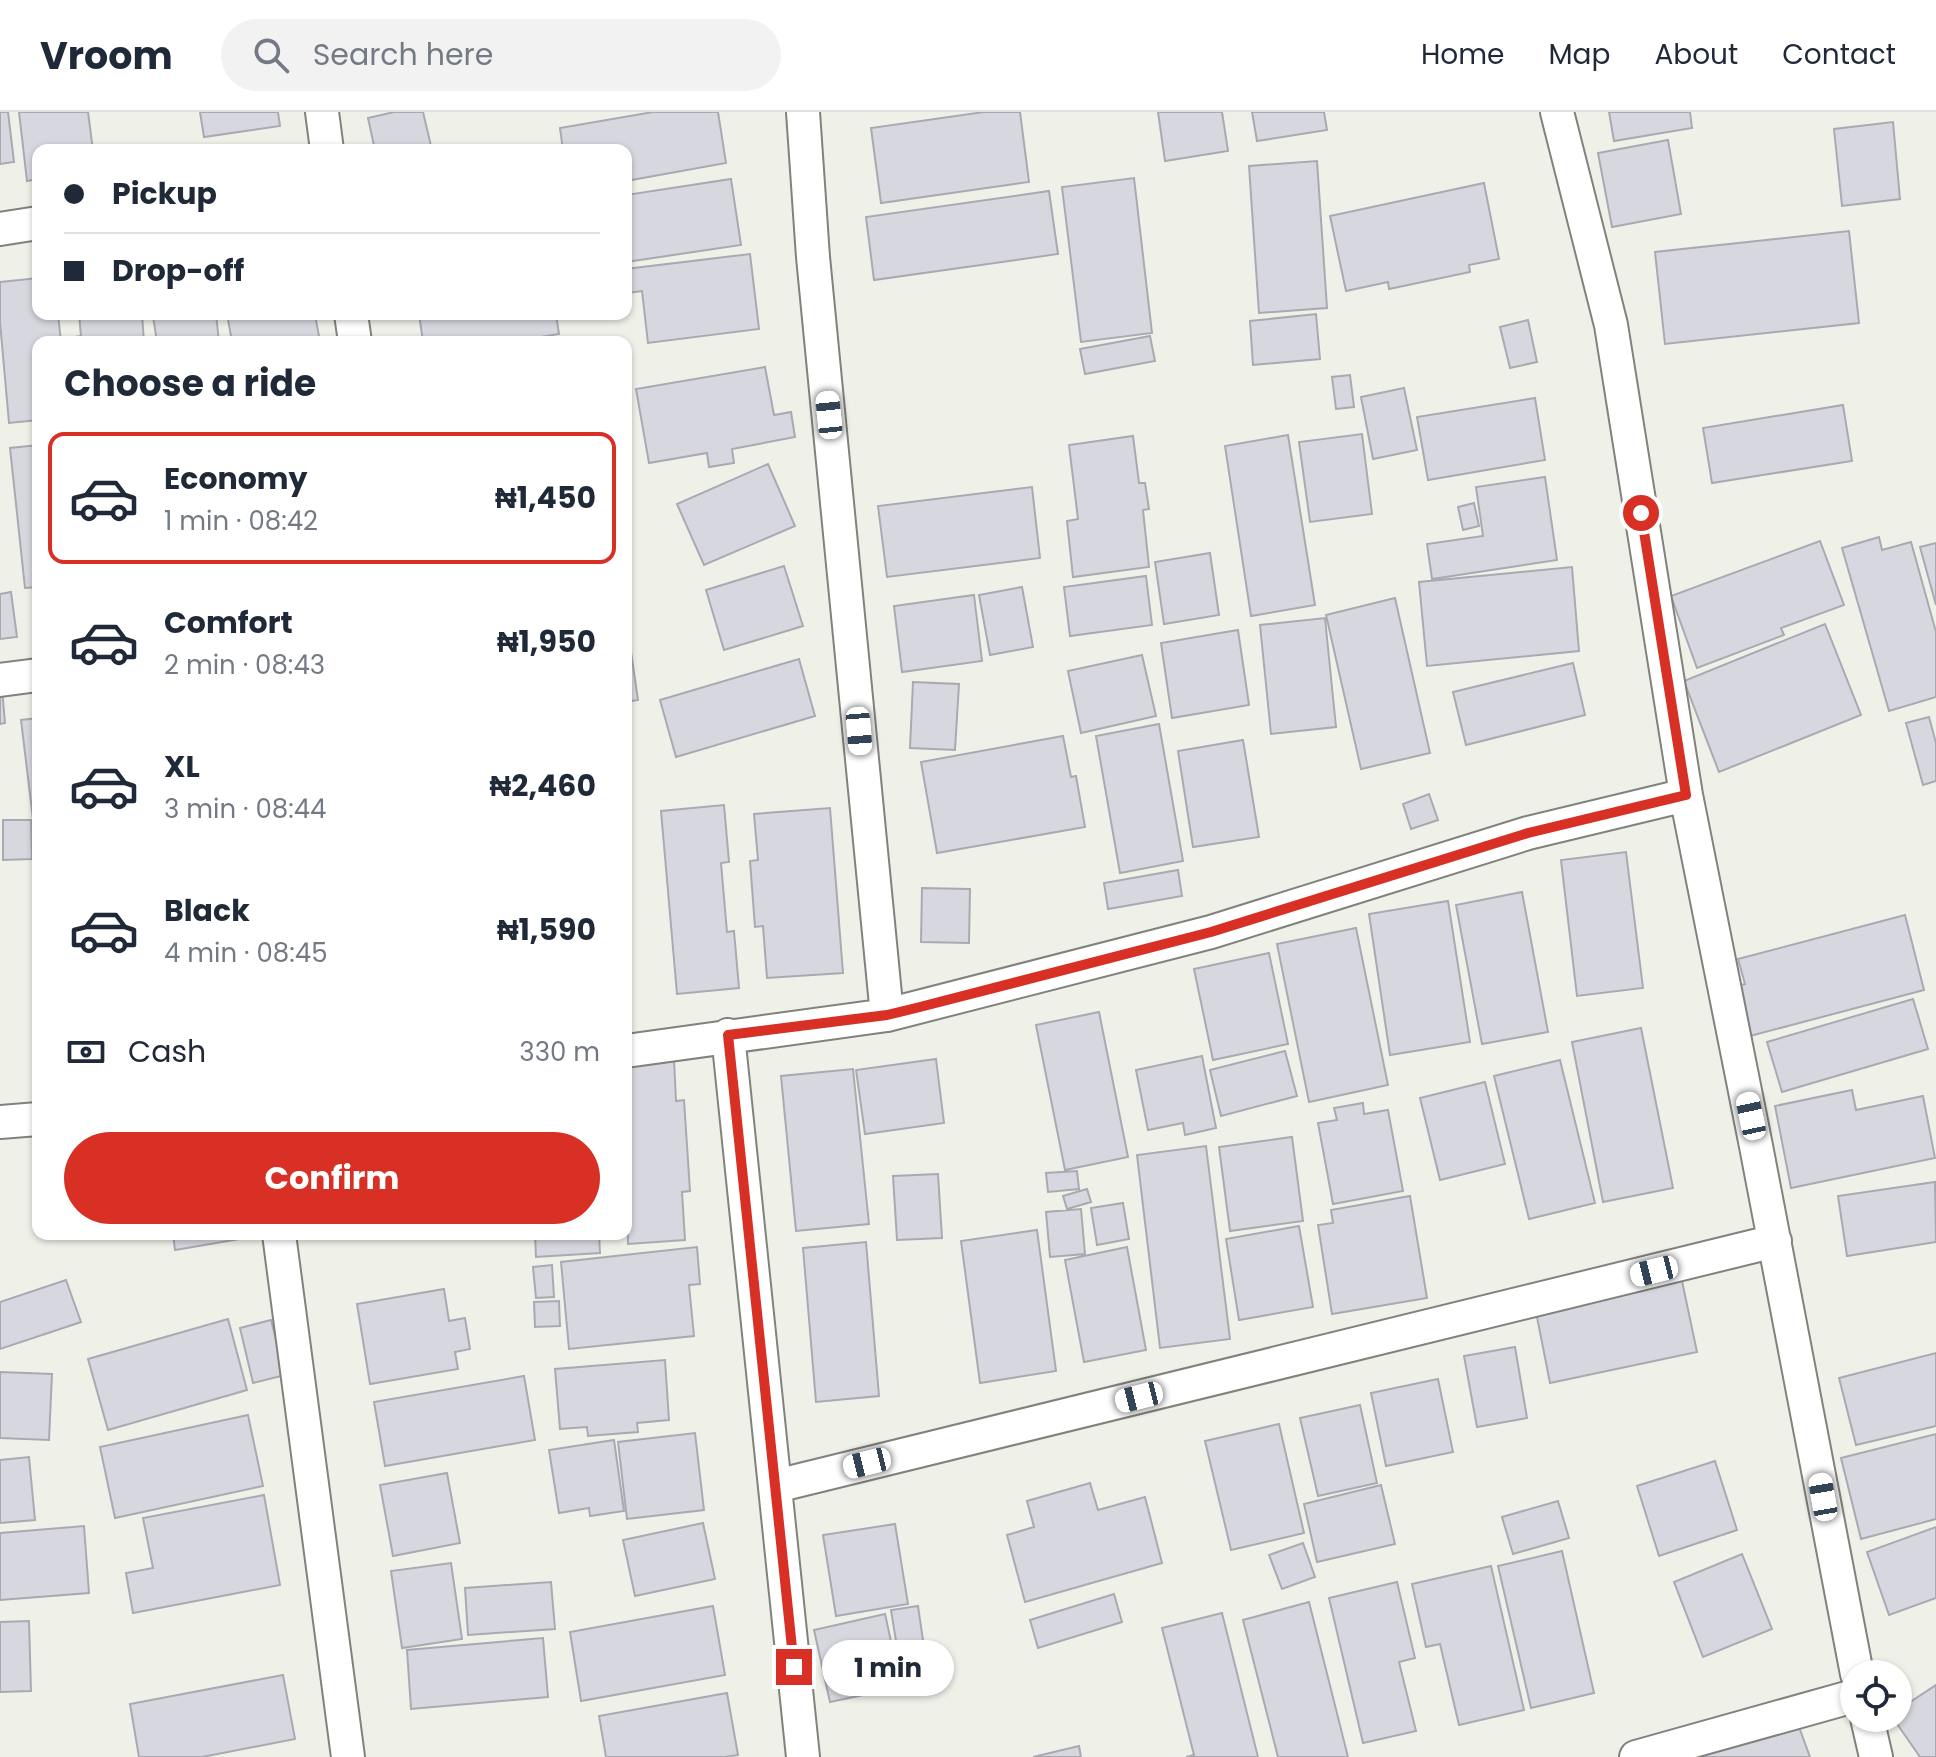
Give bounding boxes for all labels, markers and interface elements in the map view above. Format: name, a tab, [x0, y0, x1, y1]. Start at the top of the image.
search box	[221, 19, 781, 91]
text: Vroom	[40, 29, 173, 82]
icon: search	[249, 33, 293, 77]
text: Search here	[313, 33, 493, 76]
text: Home	[1421, 35, 1504, 74]
text: Map	[1548, 35, 1610, 74]
text: About	[1654, 35, 1738, 74]
text: Contact	[1782, 35, 1896, 74]
text: Pickup	[112, 172, 217, 215]
text: Drop-off	[112, 249, 244, 292]
text: Choose a ride	[64, 358, 316, 409]
car	[815, 390, 843, 440]
text: Economy	[164, 457, 308, 500]
icon: car	[68, 462, 140, 534]
text: ₦1,450	[495, 476, 596, 519]
route start	[1623, 495, 1659, 531]
text: 1 min · 08:42	[164, 503, 318, 539]
text: Comfort	[164, 601, 293, 644]
icon: car	[68, 606, 140, 678]
text: ₦1,950	[497, 620, 596, 663]
text: 2 min · 08:43	[164, 647, 325, 683]
car	[845, 706, 873, 756]
text: XL	[164, 745, 200, 788]
icon: car	[68, 750, 140, 822]
text: ₦2,460	[490, 764, 596, 807]
text: 3 min · 08:44	[164, 791, 326, 827]
text: Black	[164, 889, 250, 932]
icon: car	[68, 894, 140, 966]
text: ₦1,590	[497, 908, 596, 951]
text: 4 min · 08:45	[164, 935, 327, 971]
icon: cash	[64, 1030, 108, 1074]
text: Cash	[128, 1030, 206, 1073]
text: 330 m	[519, 1034, 600, 1070]
car	[1734, 1090, 1768, 1142]
button: Confirm	[64, 1132, 600, 1224]
car	[1628, 1254, 1680, 1288]
car	[1113, 1380, 1165, 1414]
car	[841, 1446, 893, 1480]
car	[1807, 1471, 1839, 1523]
callout: 1 min	[822, 1639, 954, 1695]
route end	[776, 1649, 812, 1685]
text: 1 min	[854, 1650, 922, 1686]
map controls	[1840, 1660, 1912, 1732]
button: locate	[1840, 1660, 1912, 1732]

